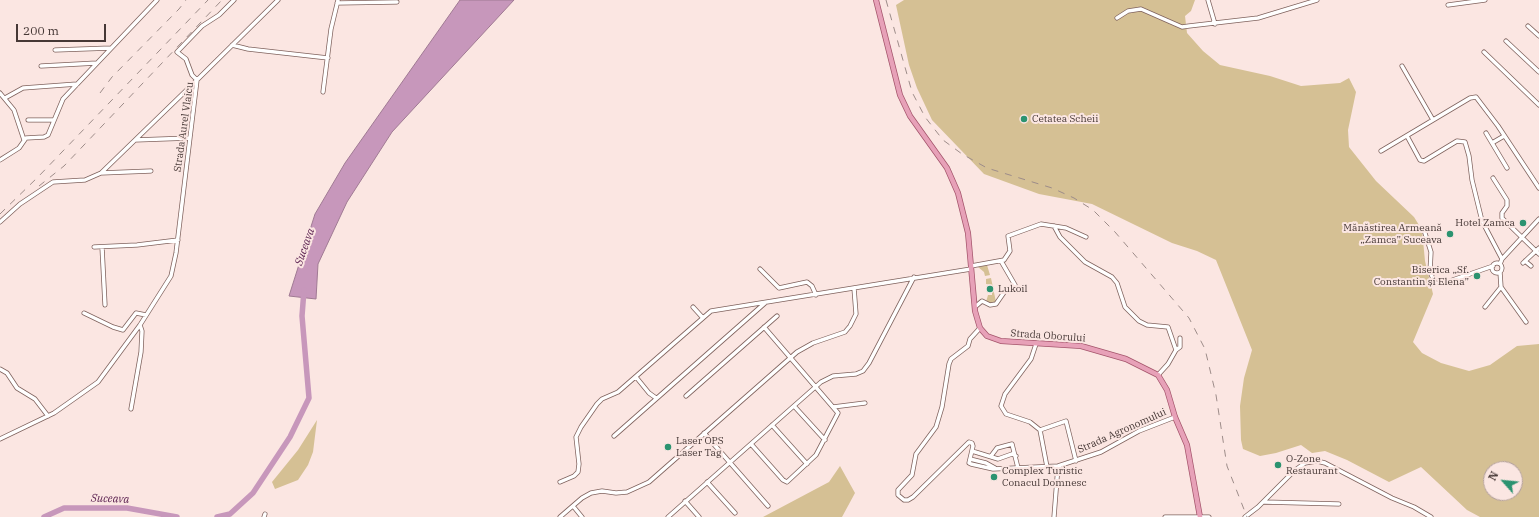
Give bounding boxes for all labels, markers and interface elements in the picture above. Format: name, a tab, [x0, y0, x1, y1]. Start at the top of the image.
scale bar	[18, 16, 108, 42]
text: 200 m	[23, 23, 59, 38]
street label: Strada Aurel Vlaicu	[172, 81, 196, 173]
place label: Cetatea Scheii	[1032, 113, 1098, 125]
marker: Cetatea Scheii	[1019, 114, 1029, 124]
place label: Hotel Zamca	[1455, 217, 1515, 229]
marker: Hotel Zamca	[1518, 218, 1528, 228]
place label: Mănăstirea Armeană „Zamca” Suceava	[1343, 222, 1442, 246]
water label: Suceava	[292, 227, 318, 267]
marker: Mănăstirea Armeană „Zamca” Suceava	[1445, 229, 1455, 239]
place label: Biserica „Sf. Constantin și Elena”	[1374, 264, 1469, 288]
marker: Biserica „Sf. Constantin și Elena”	[1472, 271, 1482, 281]
place label: Lukoil	[998, 283, 1028, 295]
marker: Lukoil	[985, 284, 995, 294]
street label: Strada Oborului	[1010, 327, 1086, 345]
street label: Strada Agronomului	[1076, 406, 1168, 456]
place label: Laser OPS Laser Tag	[676, 435, 724, 458]
marker: Laser OPS Laser Tag	[663, 442, 673, 452]
place label: O-Zone Restaurant	[1286, 453, 1338, 476]
marker: O-Zone Restaurant	[1273, 460, 1283, 470]
north arrow	[1483, 461, 1523, 501]
place label: Complex Turistic Conacul Domnesc	[1002, 465, 1087, 488]
text: N	[1485, 469, 1501, 483]
marker: Complex Turistic Conacul Domnesc	[989, 472, 999, 482]
water label: Suceava	[91, 492, 129, 506]

